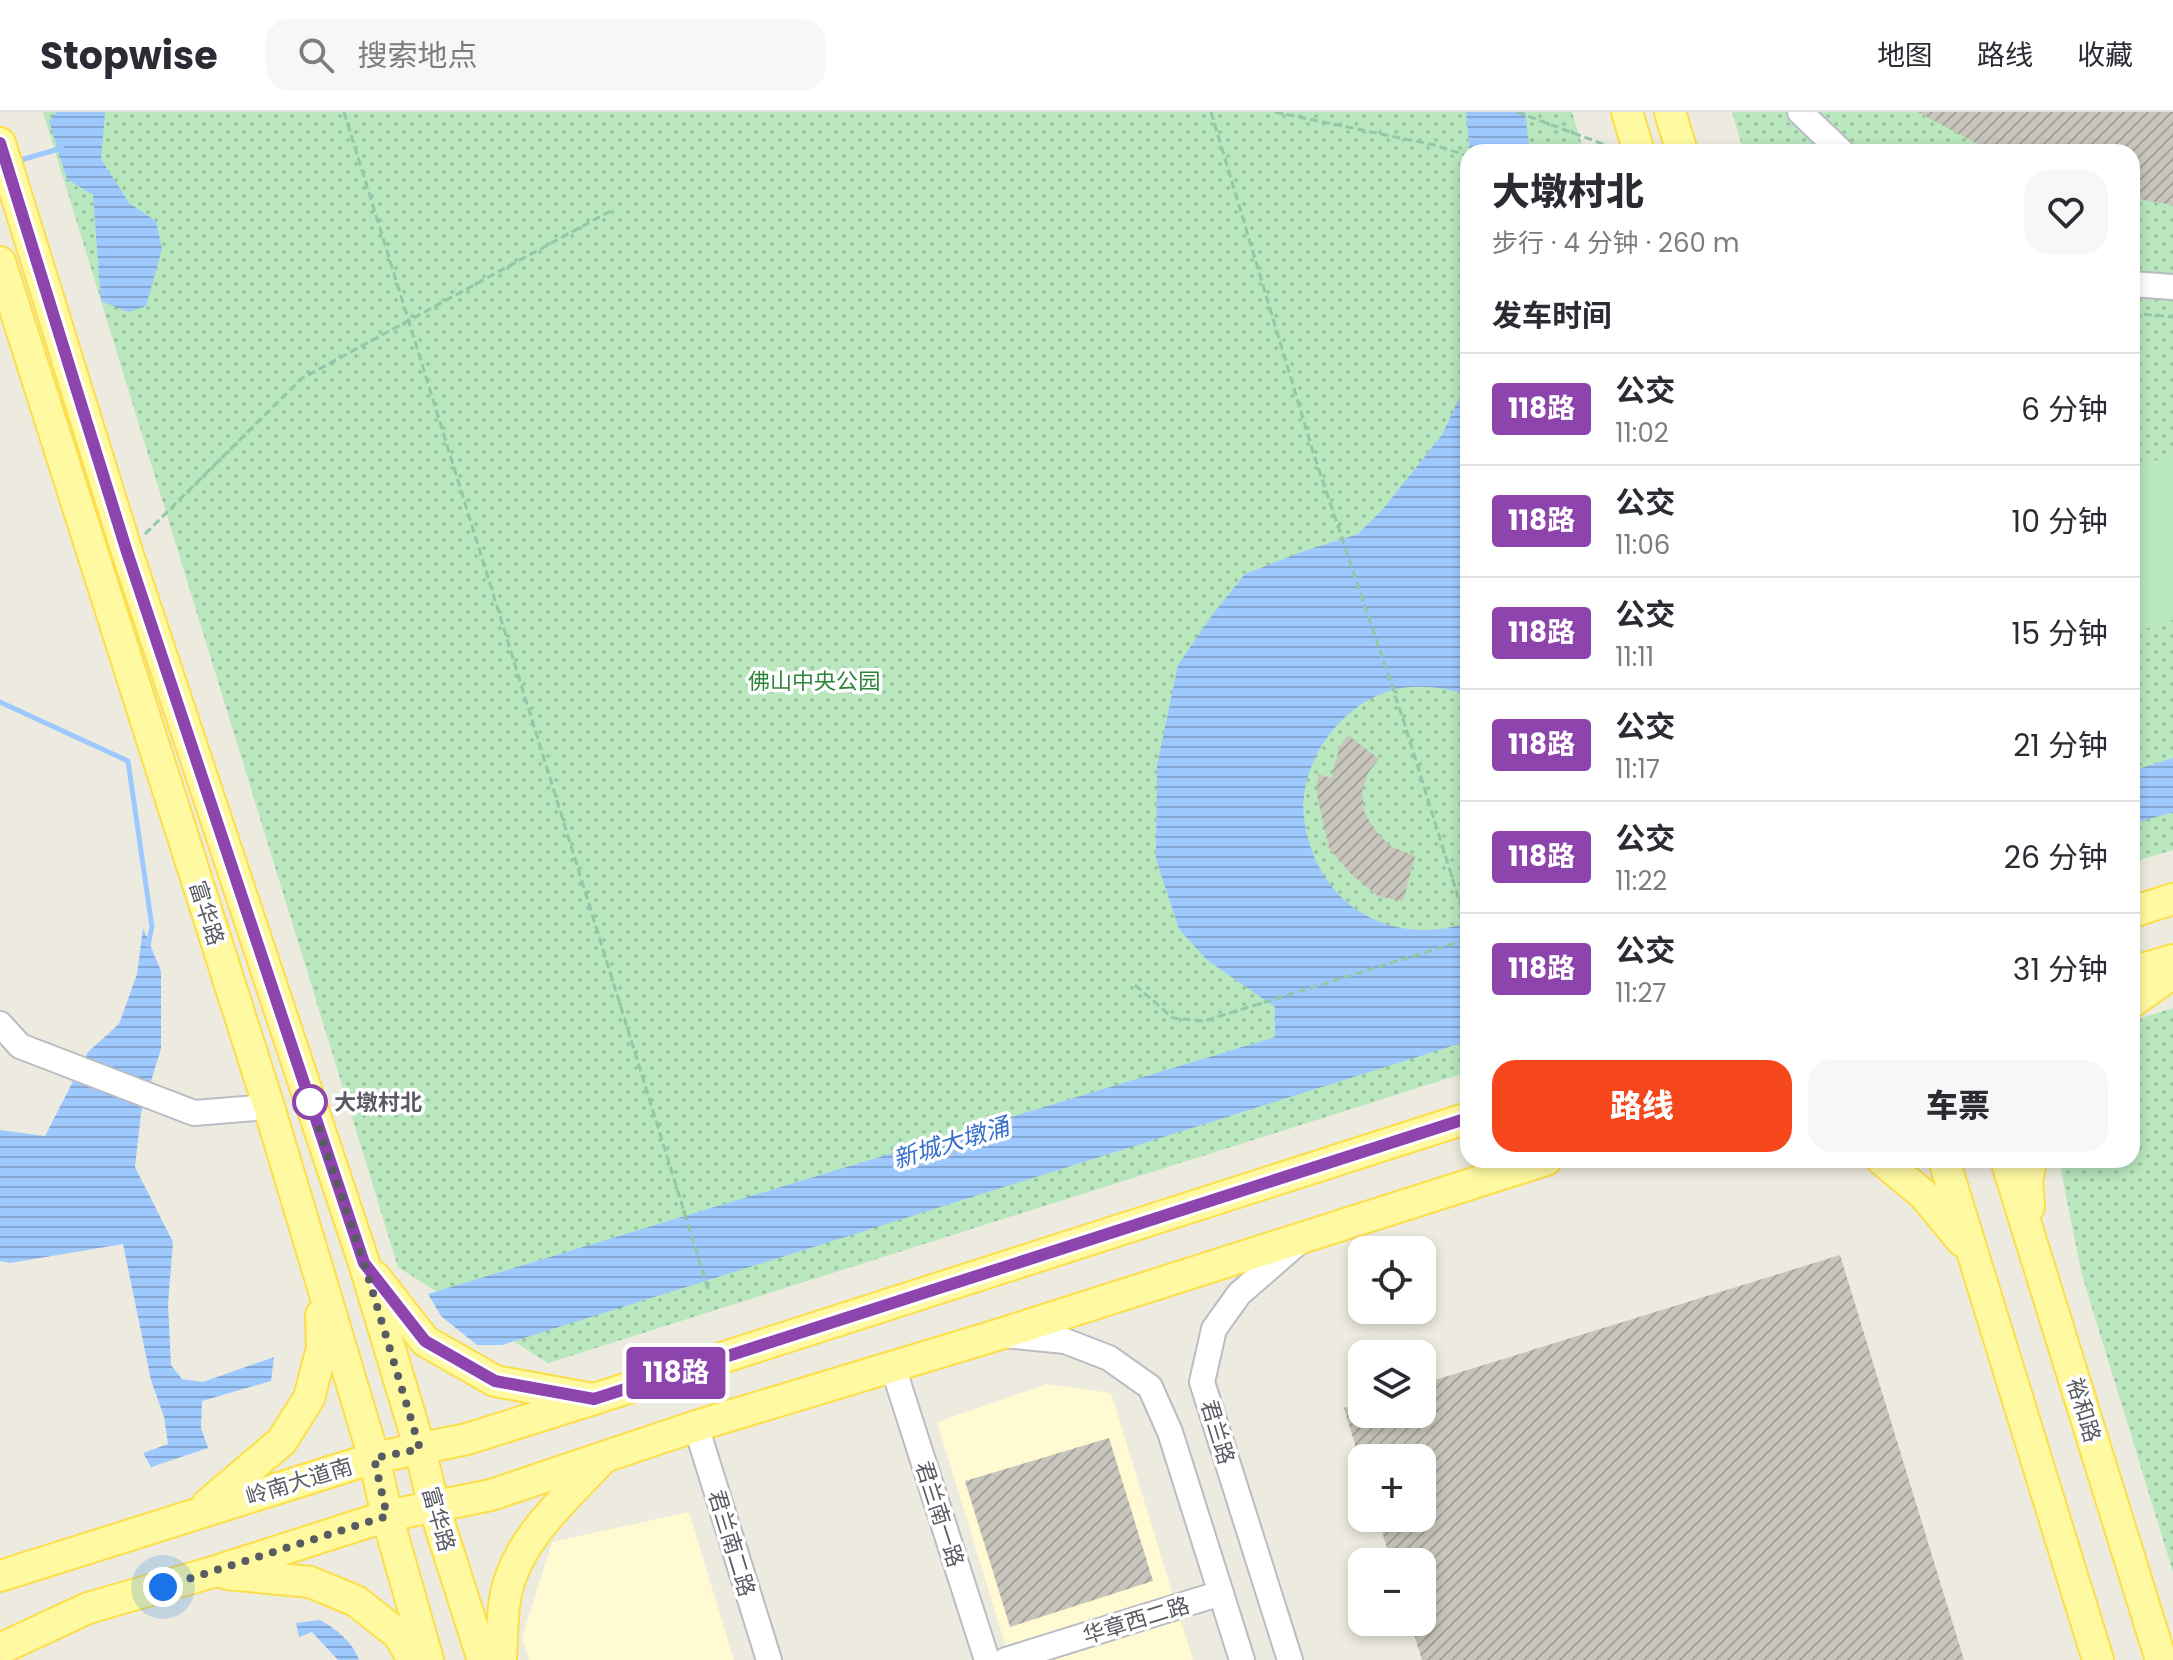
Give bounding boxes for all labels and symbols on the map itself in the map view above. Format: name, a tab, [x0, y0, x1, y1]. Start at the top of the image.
park label: 佛山中央公园	[748, 666, 880, 697]
street label: 富华路	[182, 877, 231, 949]
marker: 大墩村北	[293, 1085, 327, 1119]
place label: 大墩村北	[334, 1087, 422, 1118]
water label: 新城大墩涌	[889, 1108, 1016, 1176]
line badge: 118路	[620, 1347, 732, 1399]
street label: 裕和路	[2059, 1374, 2108, 1446]
street label: 君兰路	[1193, 1396, 1242, 1468]
street label: 岭南大道南	[242, 1451, 356, 1512]
street label: 君兰南一路	[908, 1457, 971, 1571]
street label: 富华路	[415, 1483, 463, 1555]
street label: 君兰南二路	[701, 1486, 762, 1600]
your location	[143, 1567, 183, 1607]
street label: 华章西二路	[1079, 1590, 1193, 1651]

